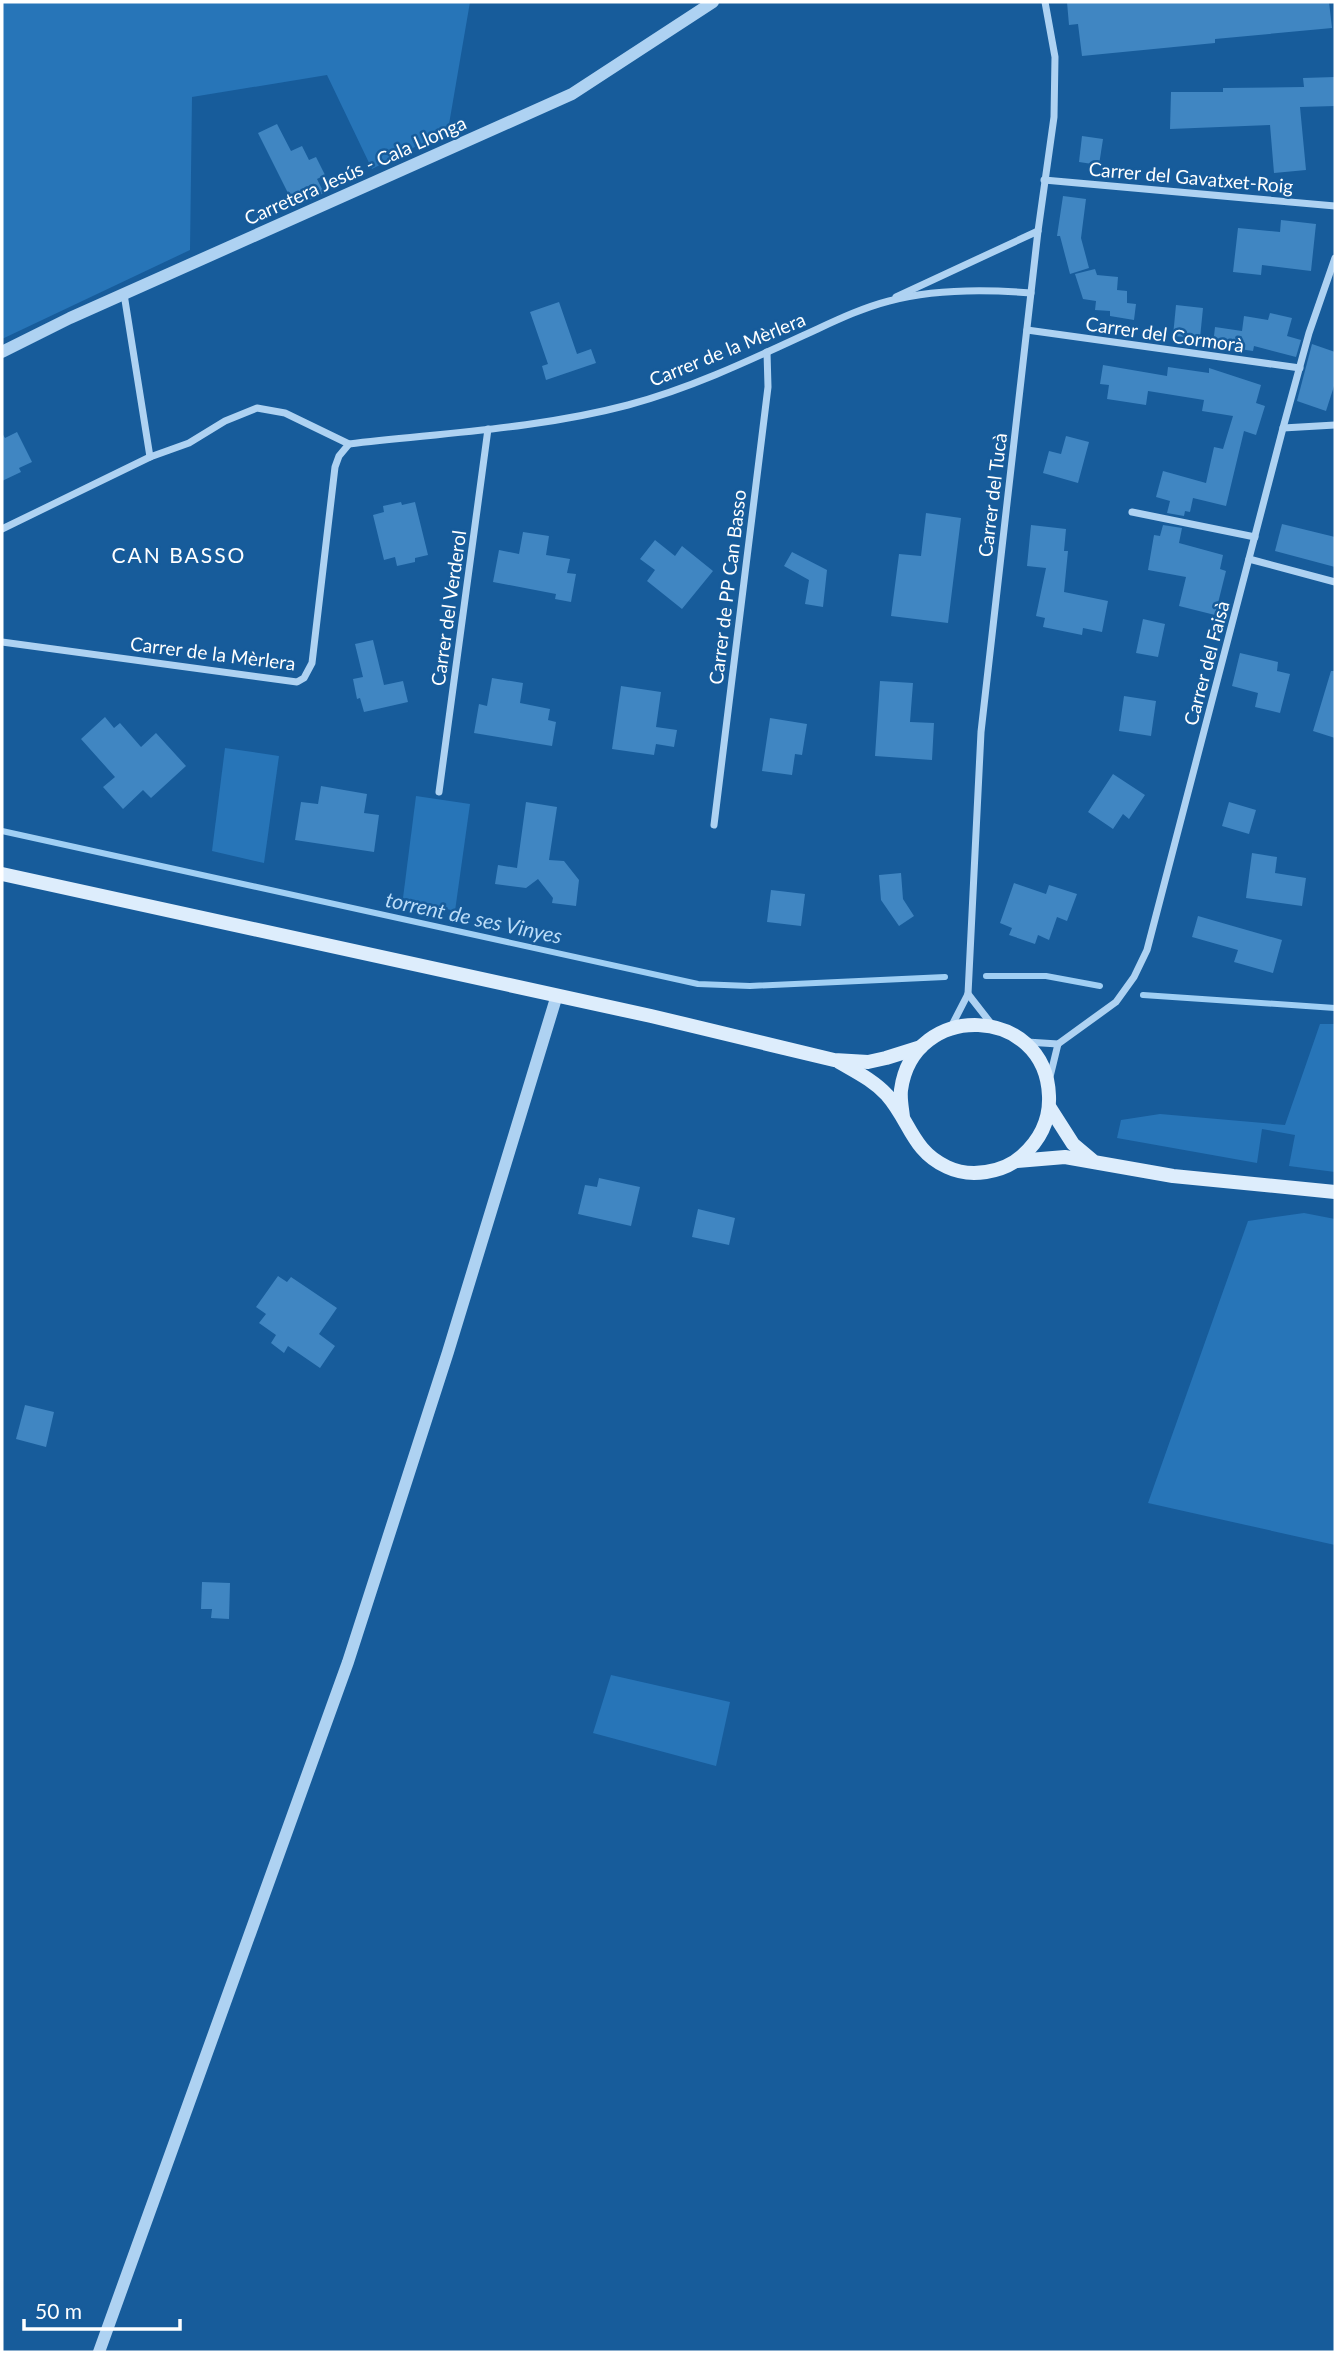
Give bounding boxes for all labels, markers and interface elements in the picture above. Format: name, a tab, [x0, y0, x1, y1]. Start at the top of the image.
street label: Carretera Jesús - Cala Llonga	[241, 111, 469, 229]
street label: Carrer del Gavatxet-Roig	[1088, 157, 1294, 197]
street label: Carrer de la Mèrlera	[646, 307, 808, 391]
street label: Carrer del Cormorà	[1084, 311, 1246, 357]
street label: Carrer del Tucà	[973, 432, 1011, 558]
street label: Carrer de PP Can Basso	[704, 488, 750, 686]
street label: Carrer del Verderol	[426, 529, 470, 687]
district label: CAN BASSO	[112, 542, 246, 567]
street label: Carrer del Faisà	[1178, 598, 1234, 728]
street label: Carrer de la Mèrlera	[129, 631, 297, 675]
water label: torrent de ses Vinyes	[383, 886, 565, 948]
scale bar	[24, 2288, 180, 2332]
text: 50 m	[35, 2298, 82, 2323]

